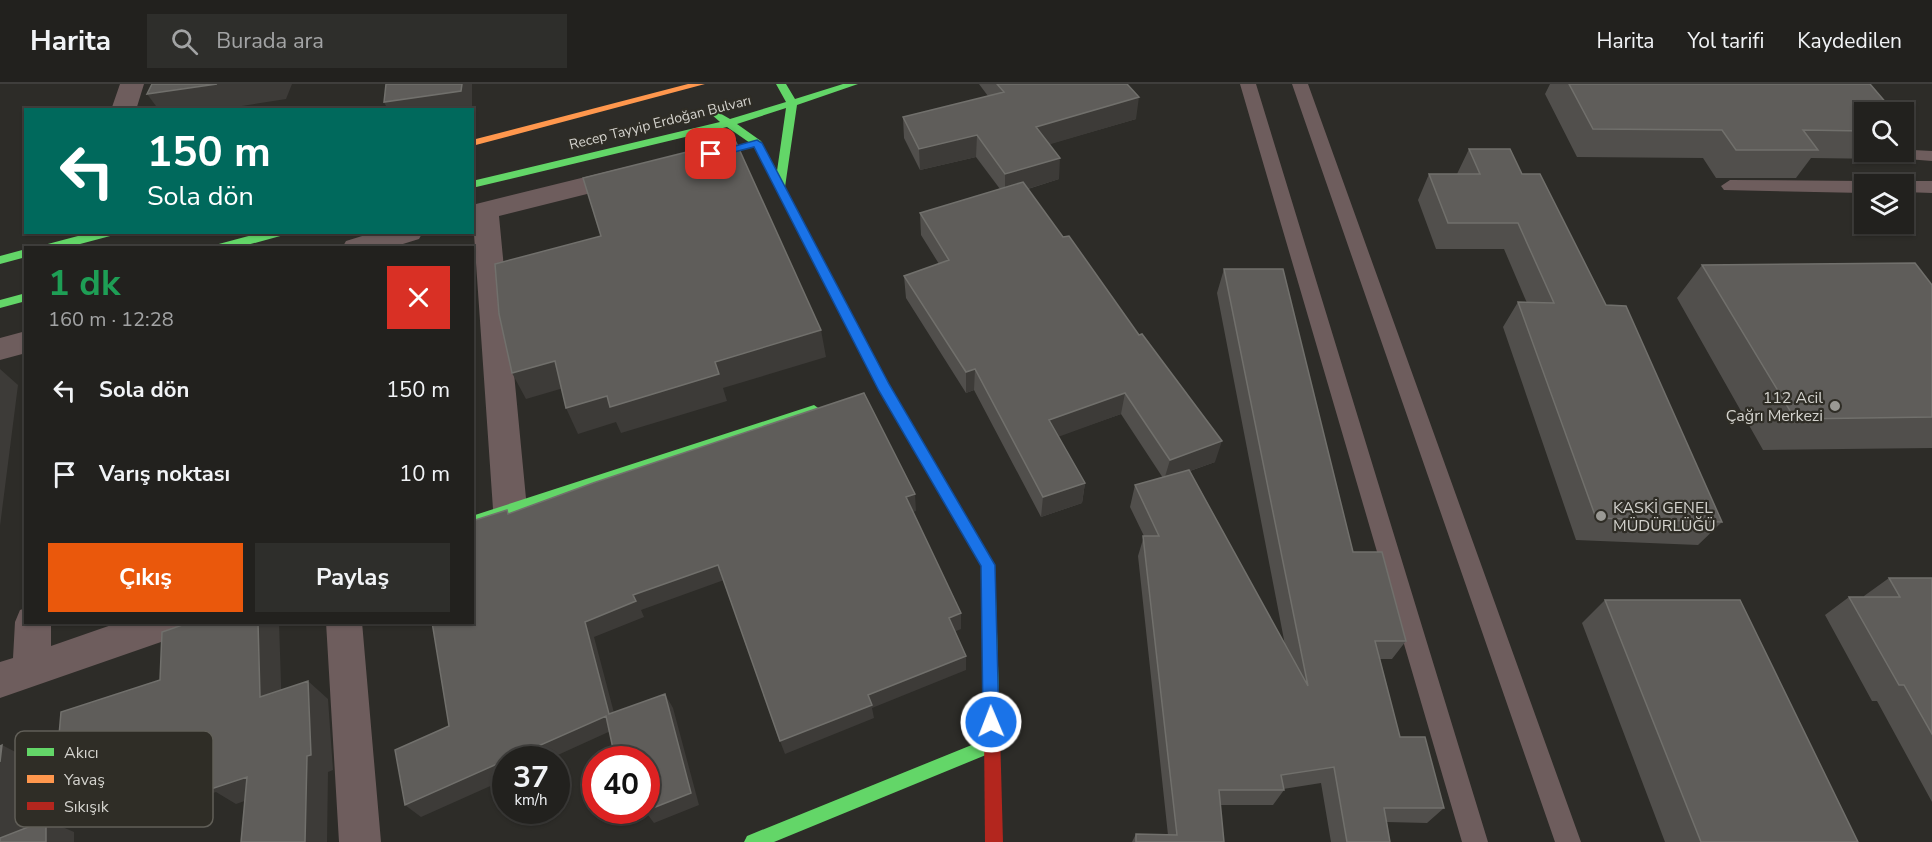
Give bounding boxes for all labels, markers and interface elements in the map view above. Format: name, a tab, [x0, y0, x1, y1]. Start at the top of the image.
search box	[147, 14, 567, 68]
text: Harita	[30, 22, 111, 60]
icon: search	[168, 25, 201, 58]
text: Burada ara	[216, 26, 324, 56]
text: Harita	[1596, 27, 1654, 55]
text: Yol tarifi	[1687, 27, 1764, 55]
text: Kaydedilen	[1797, 27, 1902, 55]
street label: Recep Tayyip Erdoğan Bulvarı	[567, 91, 753, 154]
map controls	[1854, 102, 1914, 234]
button: search	[1854, 102, 1914, 162]
text: 150 m	[147, 124, 271, 181]
pin	[685, 128, 736, 179]
icon: left	[48, 132, 126, 210]
icon: arrive	[694, 137, 727, 170]
button: layers	[1854, 174, 1914, 234]
text: Sola dön	[147, 178, 254, 215]
text: 1 dk	[48, 259, 120, 308]
button: close	[387, 266, 450, 329]
text: 160 m · 12:28	[48, 306, 174, 333]
icon: left	[48, 374, 81, 407]
text: Sola dön	[99, 375, 189, 405]
text: 150 m	[386, 375, 450, 405]
place label: 112 Acil Çağrı Merkezi	[1726, 387, 1823, 427]
marker: 112 Acil Çağrı Merkezi	[1828, 399, 1842, 413]
icon: arrive	[48, 458, 81, 491]
text: Varış noktası	[99, 459, 230, 489]
text: 10 m	[399, 459, 450, 489]
place label: KASKİ GENEL MÜDÜRLÜĞÜ	[1613, 497, 1716, 537]
marker: KASKİ GENEL MÜDÜRLÜĞÜ	[1594, 509, 1608, 523]
button: Çıkış	[48, 543, 243, 612]
button: Paylaş	[255, 543, 450, 612]
position arrow	[959, 690, 1023, 754]
legend	[15, 731, 213, 827]
text: Akıcı	[64, 742, 99, 764]
speed limit sign: 40	[582, 746, 660, 824]
text: 37	[513, 757, 549, 798]
text: Yavaş	[63, 769, 105, 791]
text: km/h	[514, 790, 548, 810]
text: Sıkışık	[64, 796, 110, 818]

